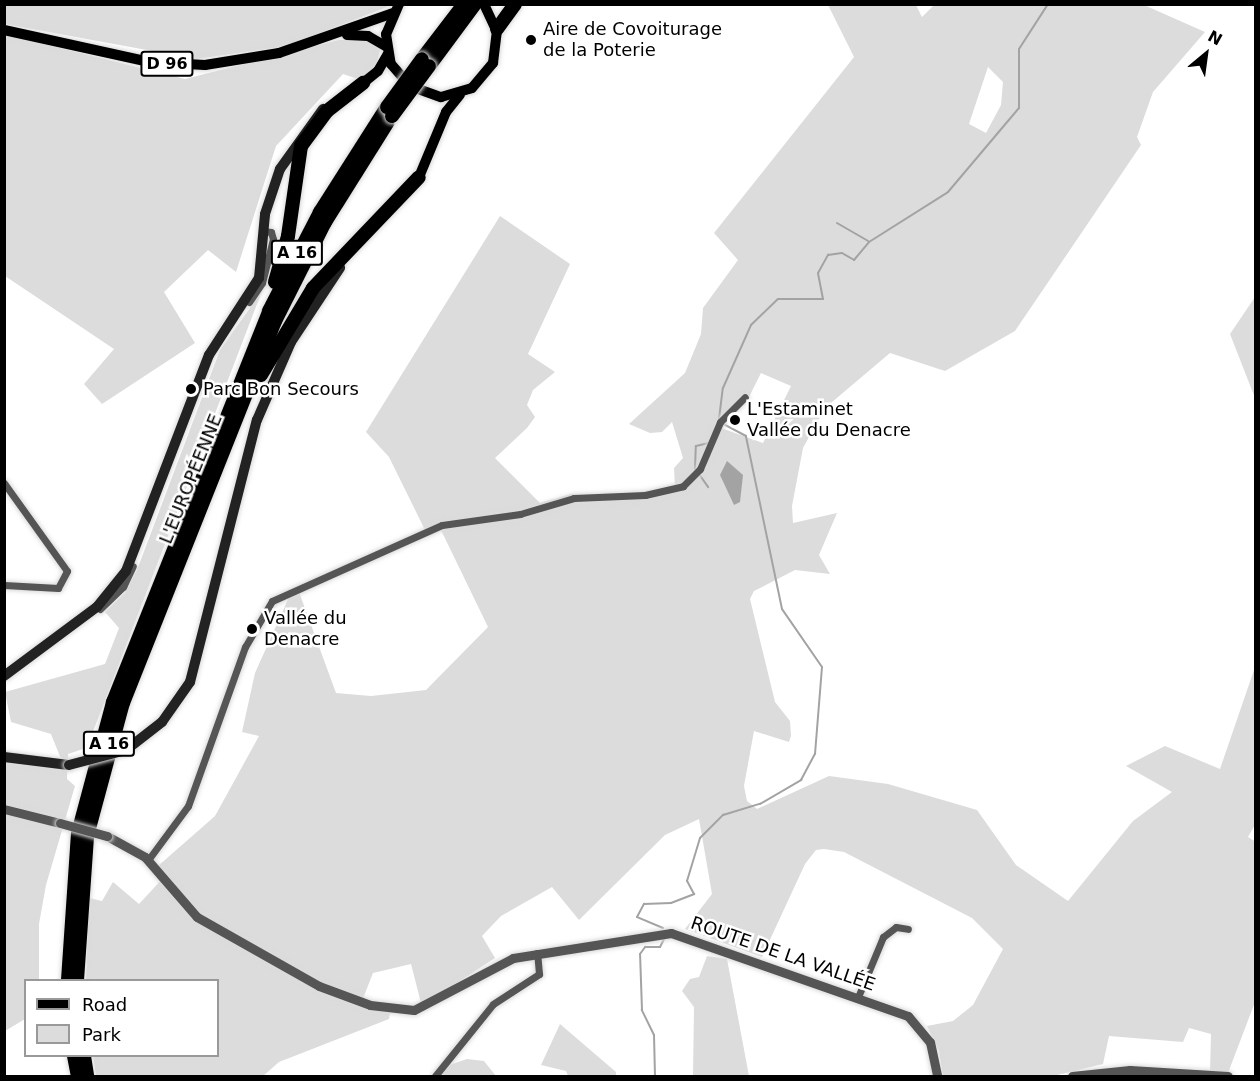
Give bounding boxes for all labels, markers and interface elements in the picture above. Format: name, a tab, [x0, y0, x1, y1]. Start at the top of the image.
place label: Aire de Covoiturage de la Poterie	[543, 19, 722, 62]
north arrow	[1176, 24, 1236, 84]
text: N	[1205, 26, 1225, 49]
marker: Aire de Covoiturage de la Poterie	[524, 33, 538, 47]
road number: D 96	[140, 51, 194, 77]
road number: A 16	[270, 240, 324, 266]
place label: Parc Bon Secours	[203, 378, 359, 400]
marker: Parc Bon Secours	[184, 382, 198, 396]
place label: L'Estaminet Vallée du Denacre	[747, 399, 911, 442]
street label: L'EUROPÉENNE	[155, 411, 227, 547]
marker: L'Estaminet Vallée du Denacre	[728, 413, 742, 427]
place label: Vallée du Denacre	[264, 608, 347, 650]
marker: Vallée du Denacre	[245, 622, 259, 636]
road number: A 16	[82, 731, 136, 757]
street label: ROUTE DE LA VALLÉE	[688, 912, 878, 996]
legend	[24, 979, 219, 1057]
text: Road	[82, 994, 127, 1015]
text: Park	[82, 1024, 121, 1045]

